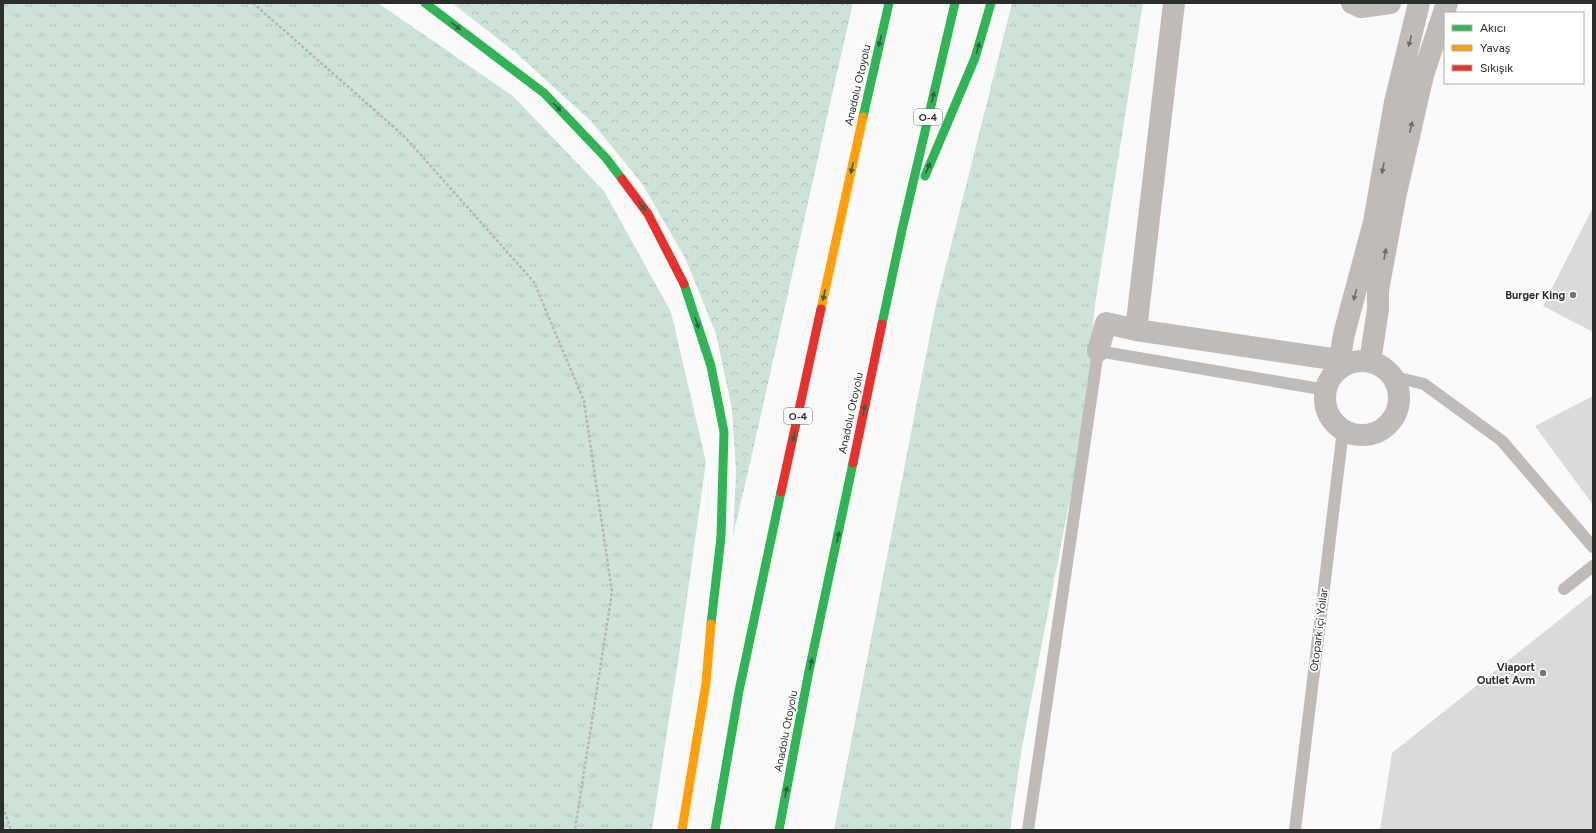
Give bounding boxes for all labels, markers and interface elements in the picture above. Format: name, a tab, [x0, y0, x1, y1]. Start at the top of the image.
legend	[1444, 12, 1584, 84]
text: Akıcı	[1480, 21, 1506, 35]
one-way arrow	[451, 22, 462, 31]
one-way arrow	[877, 35, 883, 47]
one-way arrow	[1407, 35, 1413, 47]
text: Yavaş	[1480, 41, 1511, 55]
one-way arrow	[975, 42, 981, 54]
street label: Anadolu Otoyolu	[842, 43, 874, 127]
text: Sıkışık	[1480, 61, 1513, 75]
one-way arrow	[930, 90, 936, 102]
one-way arrow	[553, 102, 562, 113]
road number: O-4	[914, 109, 942, 125]
one-way arrow	[1409, 121, 1415, 133]
one-way arrow	[848, 162, 854, 174]
one-way arrow	[1380, 162, 1386, 174]
one-way arrow	[925, 163, 931, 174]
one-way arrow	[638, 201, 646, 211]
one-way arrow	[1382, 248, 1388, 260]
one-way arrow	[821, 289, 827, 301]
one-way arrow	[1352, 289, 1358, 301]
place label: Burger King	[1505, 289, 1565, 302]
marker: Burger King	[1568, 290, 1578, 300]
one-way arrow	[694, 318, 700, 330]
street label: Anadolu Otoyolu	[836, 371, 866, 455]
one-way arrow	[862, 403, 868, 416]
road number: O-4	[784, 408, 812, 424]
one-way arrow	[790, 430, 796, 442]
one-way arrow	[835, 531, 841, 543]
street label: Otopark içi Yollar	[1307, 588, 1331, 672]
one-way arrow	[808, 658, 814, 670]
place label: Viaport Outlet Avm	[1477, 661, 1536, 687]
marker: Viaport Outlet Avm	[1538, 668, 1548, 678]
street label: Anadolu Otoyolu	[772, 689, 800, 773]
one-way arrow	[784, 786, 790, 798]

